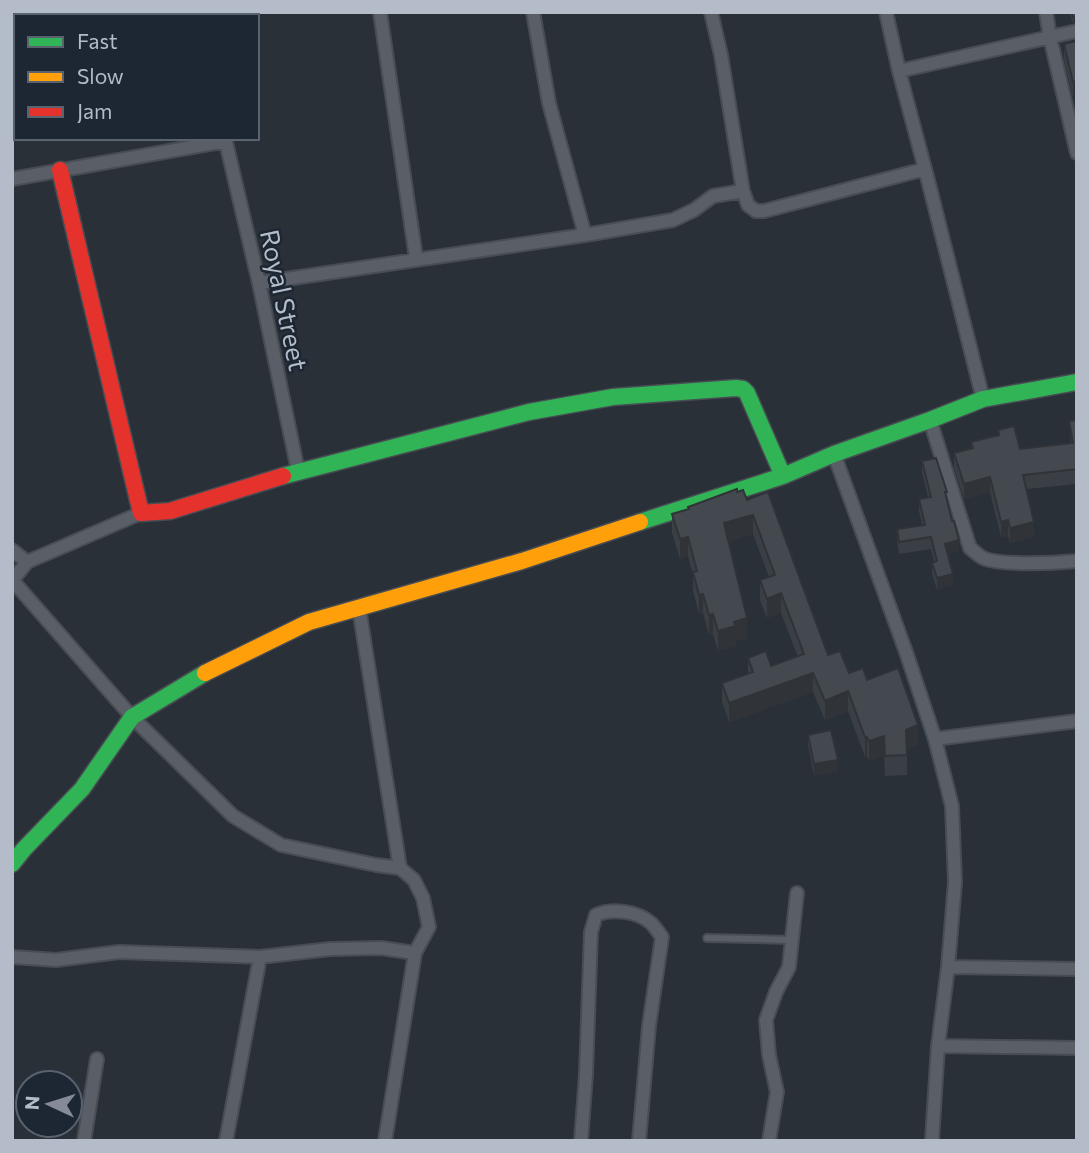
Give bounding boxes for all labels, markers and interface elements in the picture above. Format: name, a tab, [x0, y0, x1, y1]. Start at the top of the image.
legend	[14, 14, 259, 140]
text: Fast	[77, 28, 118, 53]
text: Slow	[77, 63, 124, 88]
text: Jam	[77, 98, 112, 123]
street label: Royal Street	[255, 227, 315, 373]
north arrow	[14, 1069, 84, 1139]
text: N	[20, 1095, 44, 1111]

